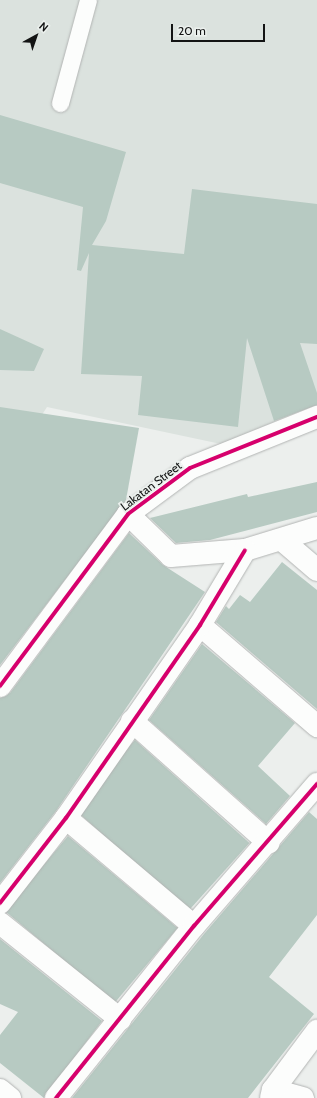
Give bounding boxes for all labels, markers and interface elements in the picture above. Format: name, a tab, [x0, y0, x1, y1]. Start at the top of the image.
north arrow	[16, 16, 56, 56]
scale bar	[173, 16, 267, 42]
text: N	[36, 19, 51, 35]
text: 20 m	[178, 23, 206, 38]
street label: Lakatan Street	[118, 458, 184, 514]

